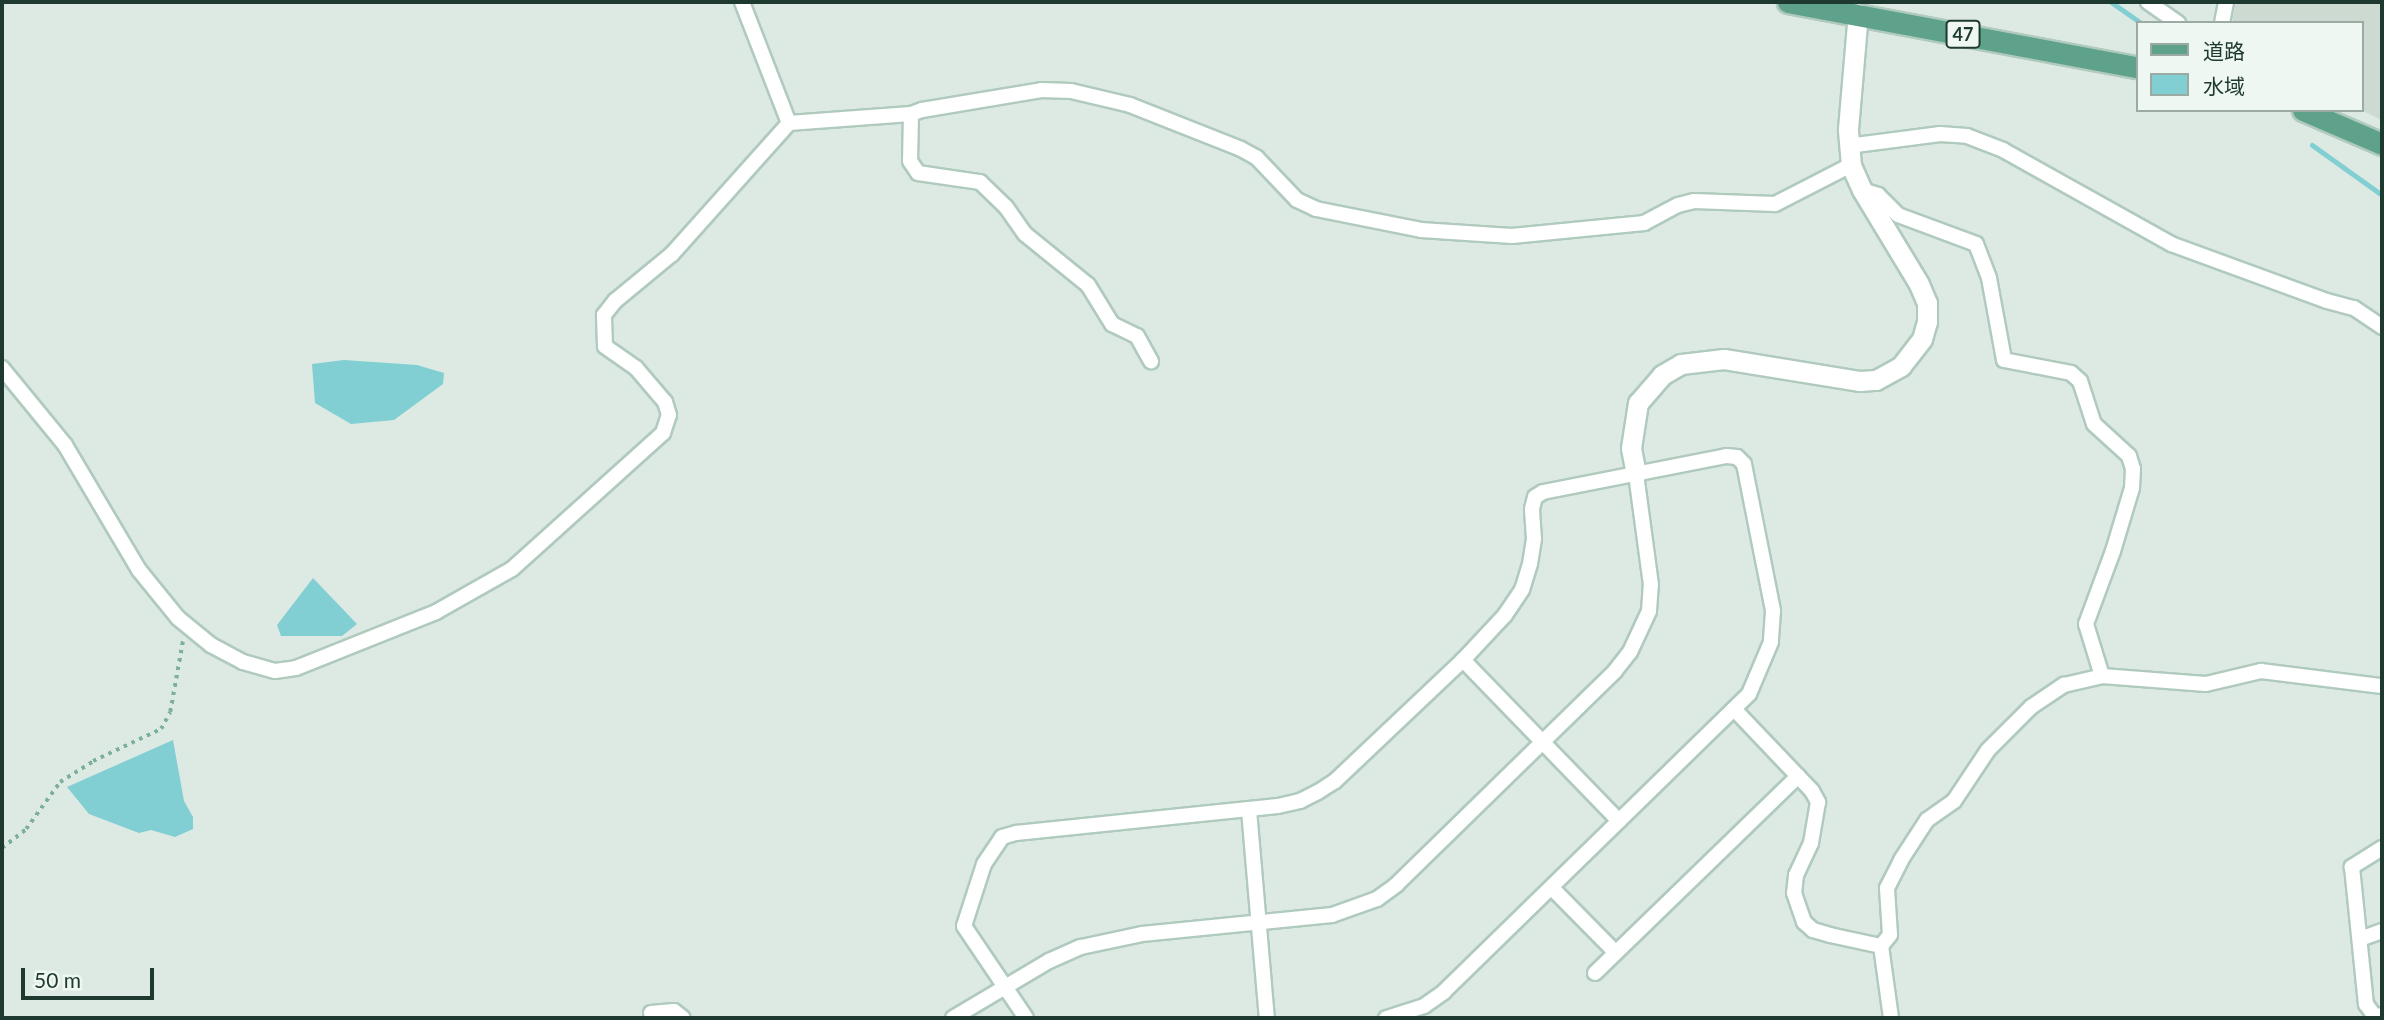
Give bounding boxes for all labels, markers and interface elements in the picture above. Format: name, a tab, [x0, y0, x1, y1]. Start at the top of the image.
road number: 47	[1946, 19, 1980, 48]
legend	[2136, 21, 2363, 112]
text: 道路	[2203, 38, 2245, 63]
text: 水域	[2203, 73, 2245, 98]
scale bar	[24, 954, 158, 998]
text: 50 m	[34, 967, 81, 992]

